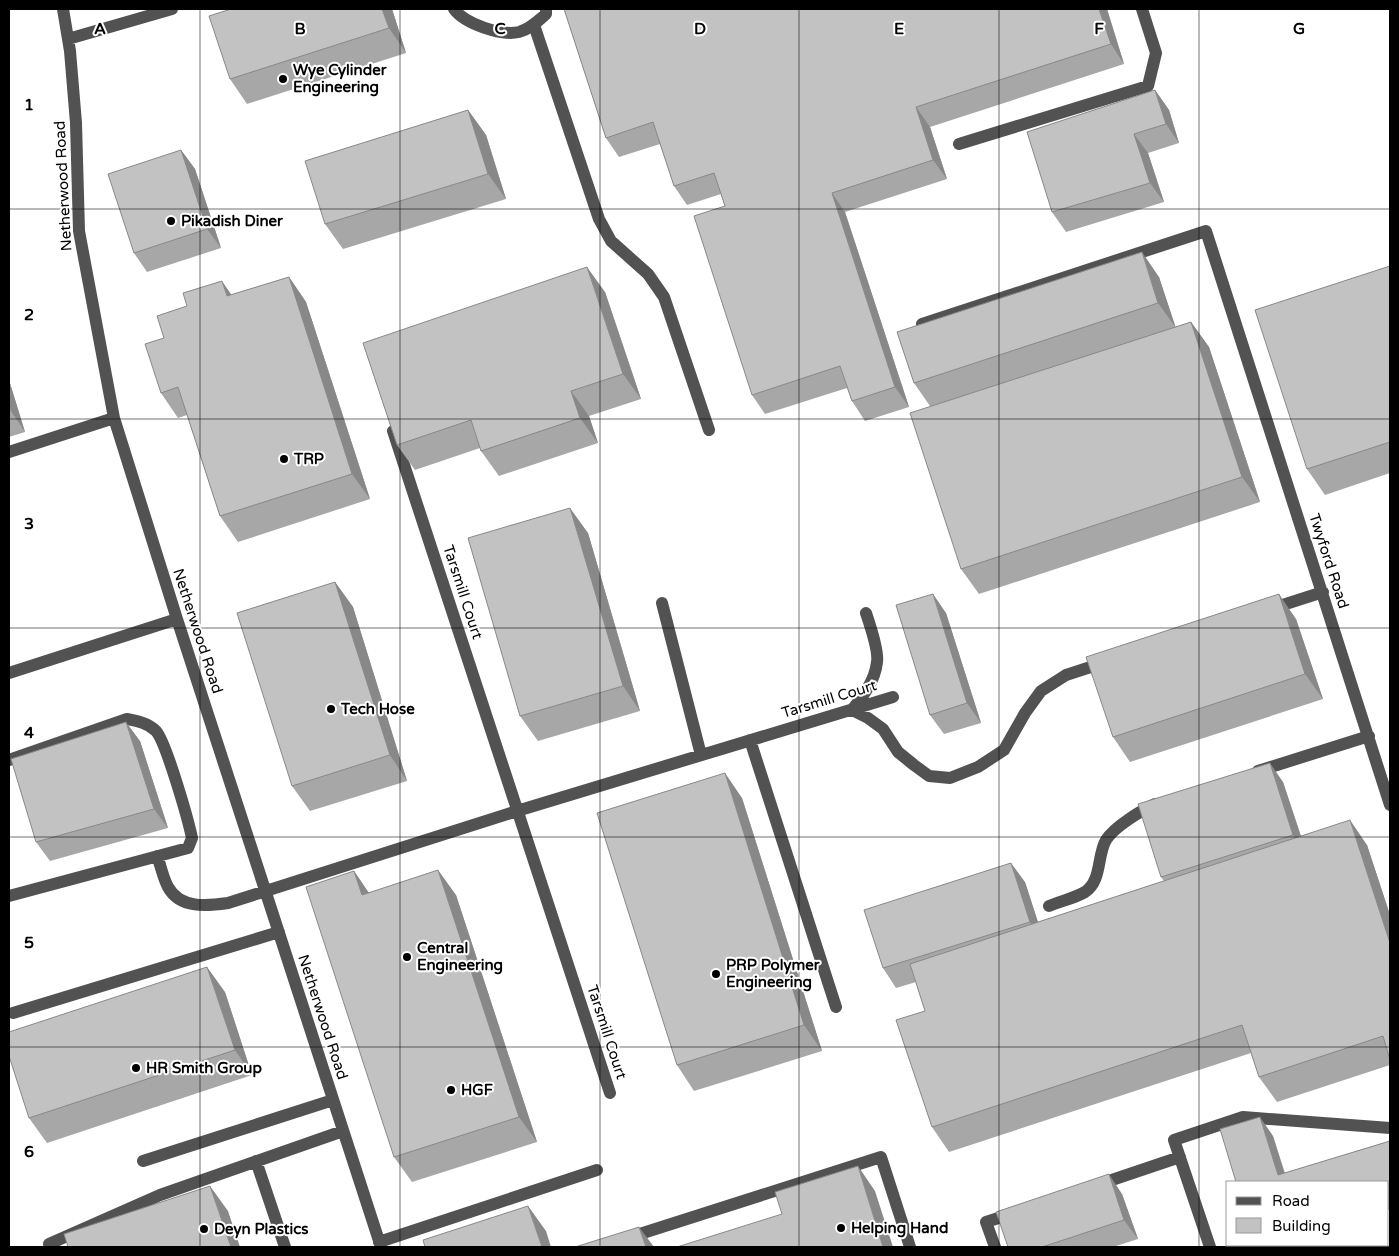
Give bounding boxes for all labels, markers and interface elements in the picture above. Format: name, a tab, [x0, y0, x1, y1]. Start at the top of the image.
text: A	[94, 19, 106, 39]
text: B	[294, 19, 306, 39]
text: C	[494, 19, 506, 39]
text: D	[694, 19, 706, 39]
text: E	[894, 19, 904, 39]
text: F	[1094, 19, 1104, 39]
text: G	[1293, 19, 1305, 39]
place label: Wye Cylinder Engineering	[293, 61, 387, 97]
marker: Wye Cylinder Engineering	[277, 73, 289, 85]
text: 1	[24, 95, 34, 115]
street label: Netherwood Road	[51, 120, 75, 252]
place label: Pikadish Diner	[181, 212, 283, 230]
marker: Pikadish Diner	[165, 215, 177, 227]
text: 2	[24, 305, 34, 325]
place label: TRP	[293, 450, 324, 468]
marker: TRP	[278, 453, 290, 465]
street label: Twyford Road	[1305, 511, 1353, 611]
text: 3	[24, 514, 34, 534]
street label: Tarsmill Court	[439, 543, 487, 642]
street label: Netherwood Road	[169, 566, 227, 696]
street label: Tarsmill Court	[779, 676, 879, 722]
place label: Tech Hose	[340, 700, 415, 718]
marker: Tech Hose	[325, 703, 337, 715]
text: 4	[24, 723, 34, 743]
text: 5	[24, 933, 34, 953]
place label: Central Engineering	[417, 939, 503, 975]
marker: Central Engineering	[401, 951, 413, 963]
street label: Netherwood Road	[294, 952, 352, 1082]
place label: PRP Polymer Engineering	[726, 956, 820, 992]
marker: PRP Polymer Engineering	[710, 968, 722, 980]
street label: Tarsmill Court	[583, 983, 631, 1082]
place label: HR Smith Group	[146, 1059, 262, 1078]
marker: HR Smith Group	[130, 1062, 142, 1074]
place label: HGF	[461, 1081, 493, 1099]
marker: HGF	[445, 1084, 457, 1096]
text: 6	[24, 1142, 34, 1162]
legend	[1226, 1181, 1389, 1246]
text: Road	[1272, 1192, 1310, 1210]
text: Building	[1272, 1217, 1331, 1235]
place label: Helping Hand	[851, 1219, 948, 1238]
place label: Deyn Plastics	[214, 1220, 308, 1239]
marker: Helping Hand	[835, 1222, 847, 1234]
marker: Deyn Plastics	[198, 1223, 210, 1235]

